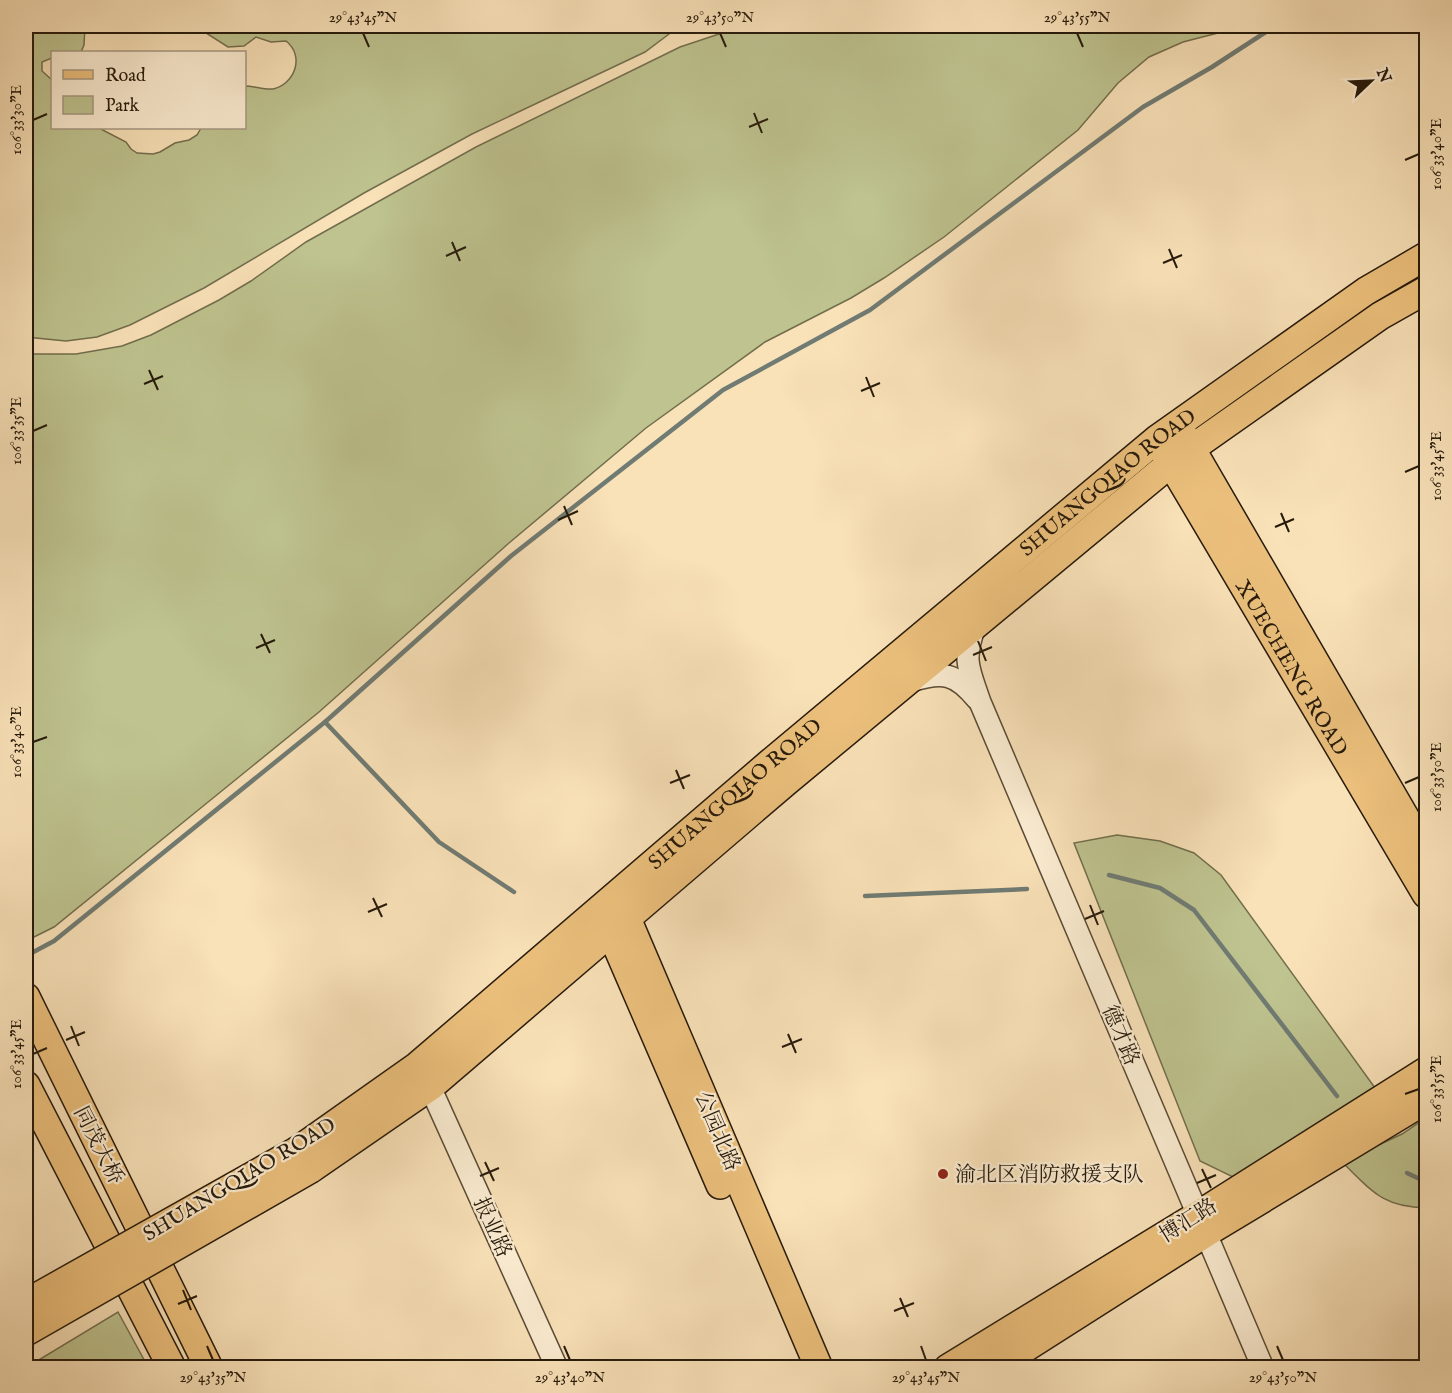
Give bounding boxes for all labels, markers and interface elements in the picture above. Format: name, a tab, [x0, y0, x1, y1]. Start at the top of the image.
text: 29°43'45"N	[329, 8, 397, 27]
text: 29°43'50"N	[686, 8, 754, 27]
text: 29°43'55"N	[1044, 8, 1110, 27]
legend	[51, 51, 246, 129]
north arrow	[1341, 51, 1401, 111]
text: Road	[105, 65, 146, 88]
text: N	[1371, 65, 1395, 86]
text: 106°33'30"E	[7, 85, 26, 155]
text: Park	[105, 95, 140, 118]
text: 106°33'40"E	[1427, 118, 1446, 190]
text: 106°33'35"E	[7, 397, 26, 465]
street label: SHUANGQIAO ROAD	[1015, 404, 1202, 563]
text: 106°33'45"E	[1427, 431, 1446, 501]
street label: XUECHENG ROAD	[1228, 575, 1353, 761]
text: 106°33'40"E	[7, 706, 26, 778]
street label: SHUANGQIAO ROAD	[643, 713, 828, 876]
text: 106°33'50"E	[1427, 742, 1446, 812]
street label: 德才路	[1095, 1001, 1144, 1070]
text: 106°33'45"E	[7, 1019, 26, 1089]
text: 106°33'55"E	[1427, 1055, 1446, 1123]
street label: 公园北路	[688, 1088, 745, 1176]
street label: 同茂大桥	[67, 1102, 129, 1189]
street label: SHUANGQIAO ROAD	[139, 1112, 341, 1248]
place label: 渝北区消防救援支队	[955, 1162, 1144, 1189]
marker: 渝北区消防救援支队	[936, 1167, 950, 1181]
street label: 报业路	[466, 1193, 517, 1262]
street label: 博汇路	[1155, 1193, 1223, 1249]
text: 29°43'35"N	[180, 1368, 246, 1387]
text: 29°43'40"N	[535, 1368, 605, 1387]
text: 29°43'45"N	[892, 1368, 960, 1387]
text: 29°43'50"N	[1249, 1368, 1317, 1387]

